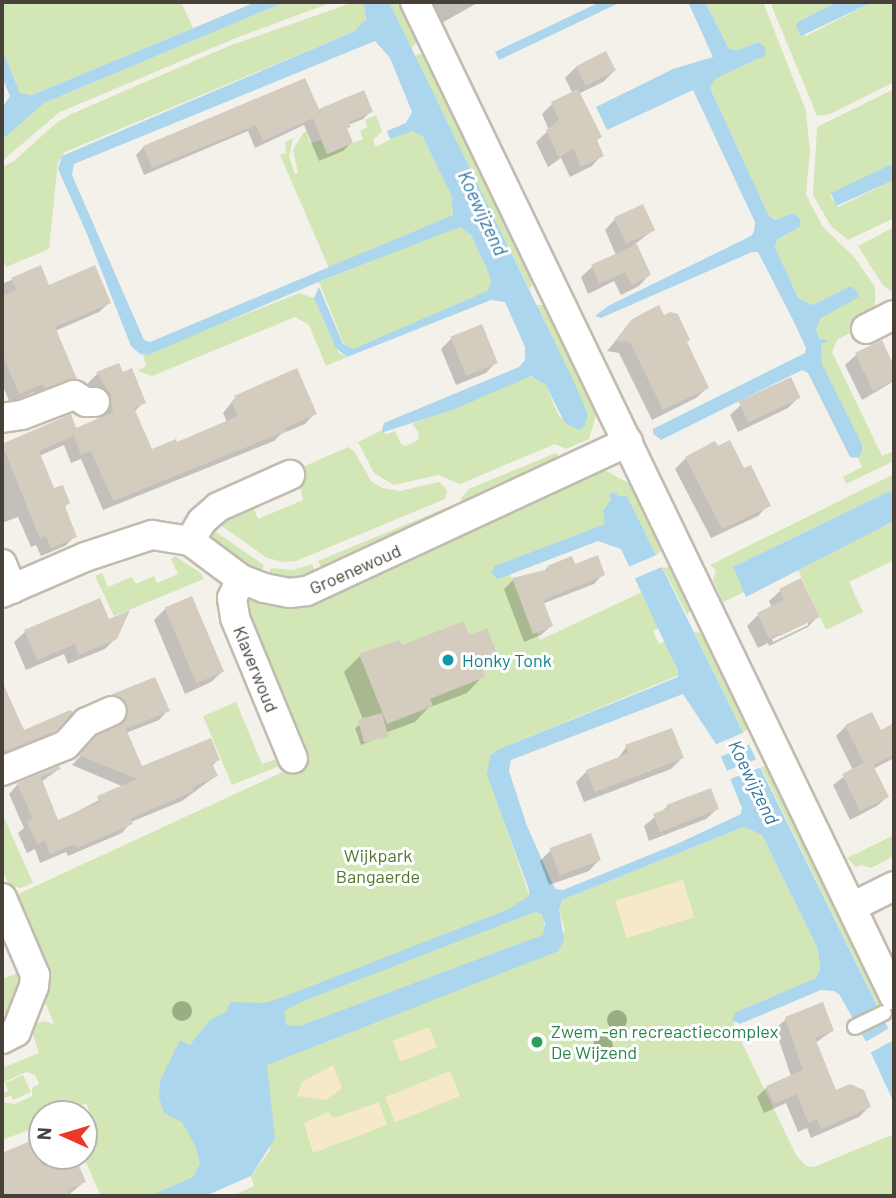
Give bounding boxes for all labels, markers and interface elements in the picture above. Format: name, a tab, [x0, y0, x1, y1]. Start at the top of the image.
water label: Koewijzend	[453, 167, 513, 259]
street label: Groenewoud	[306, 539, 404, 599]
street label: Klaverwoud	[229, 623, 283, 715]
place label: Honky Tonk	[462, 649, 552, 671]
marker: Honky Tonk	[440, 652, 456, 668]
water label: Koewijzend	[724, 736, 784, 828]
park label: Wijkpark Bangaerde	[336, 845, 420, 888]
place label: Zwem -en recreactiecomplex De Wijzend	[551, 1021, 778, 1064]
marker: Zwem -en recreactiecomplex De Wijzend	[529, 1034, 545, 1050]
north arrow	[28, 1100, 98, 1170]
text: N	[32, 1127, 55, 1141]

